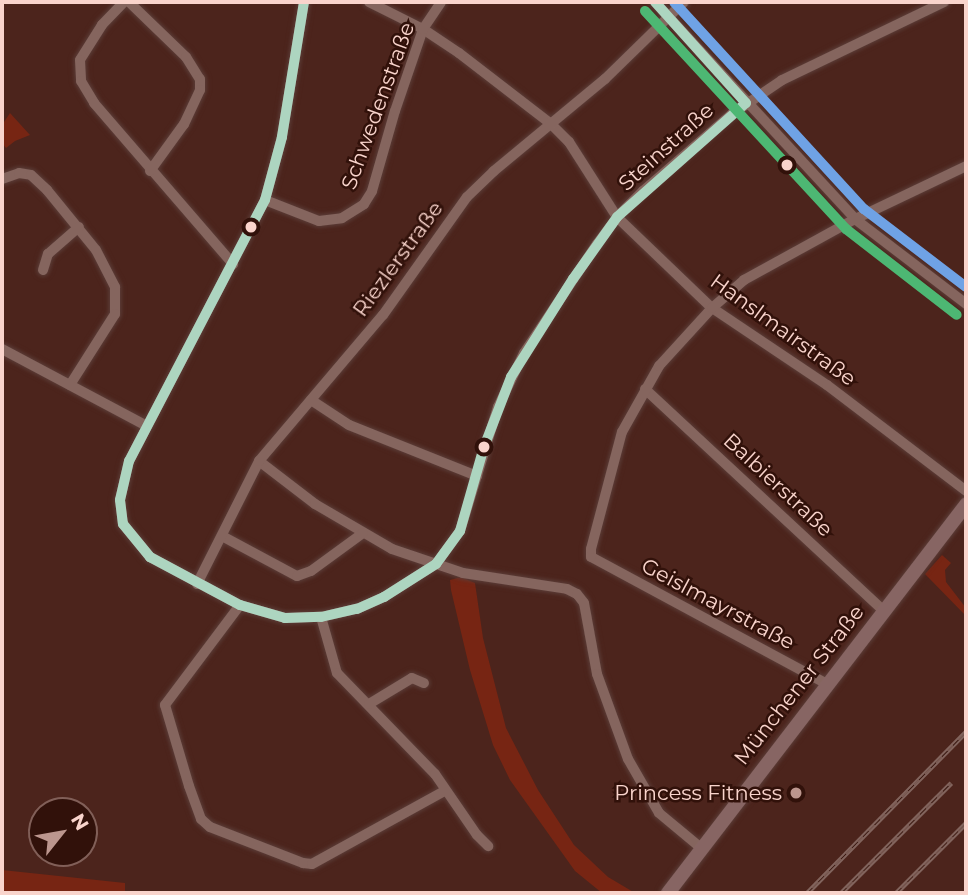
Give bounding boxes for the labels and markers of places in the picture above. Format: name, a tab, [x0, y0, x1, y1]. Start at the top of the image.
unlabelled marker	[780, 158, 794, 172]
unlabelled marker	[244, 220, 258, 234]
unlabelled marker	[477, 440, 491, 454]
place label: Princess Fitness	[614, 780, 782, 806]
marker: Princess Fitness	[788, 785, 804, 801]

